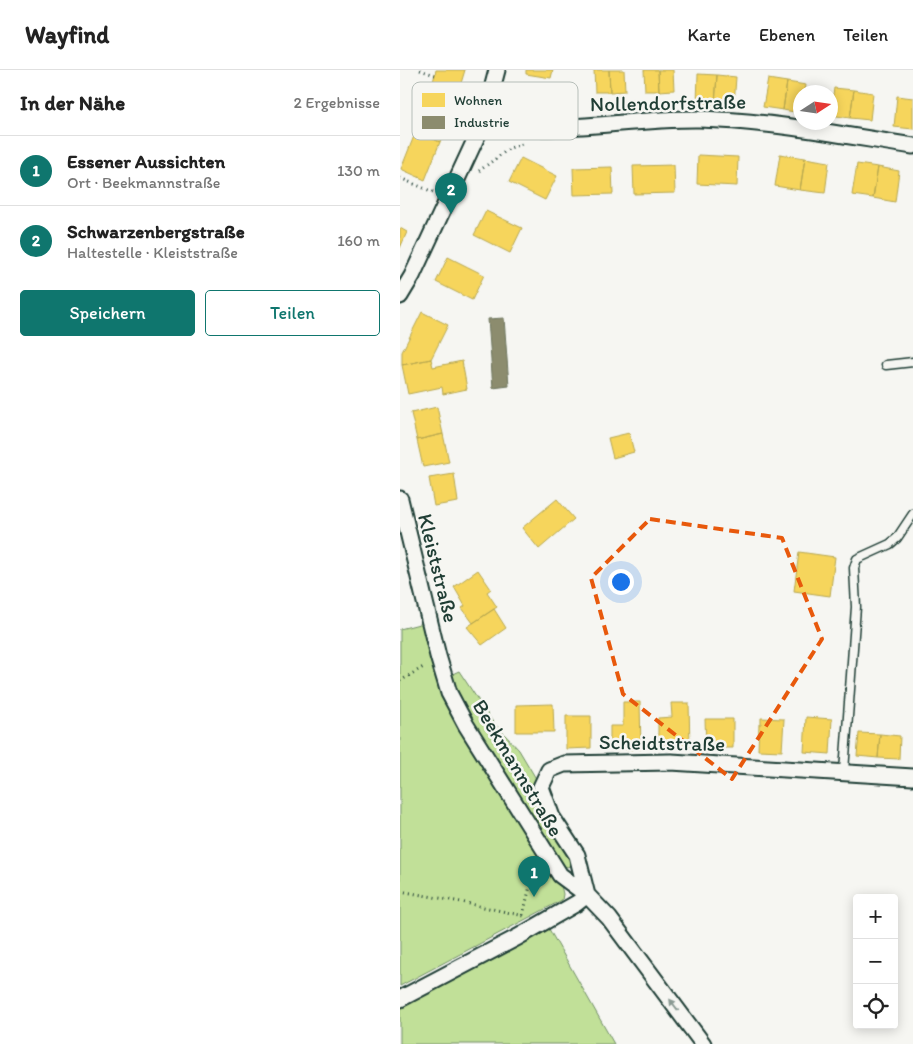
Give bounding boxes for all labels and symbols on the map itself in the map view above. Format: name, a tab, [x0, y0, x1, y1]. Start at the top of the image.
legend	[412, 82, 578, 140]
north arrow	[793, 85, 838, 130]
street label: Nollendorfstraße	[590, 89, 746, 116]
text: Wohnen	[454, 92, 502, 109]
text: Industrie	[454, 114, 510, 131]
pin: 2	[435, 173, 467, 214]
street label: Kleiststraße	[413, 511, 464, 625]
your location	[608, 569, 634, 595]
street label: Beekmannstraße	[468, 695, 569, 841]
street label: Scheidtstraße	[599, 729, 725, 756]
pin: 1	[518, 856, 550, 897]
one-way arrow	[669, 998, 679, 1012]

